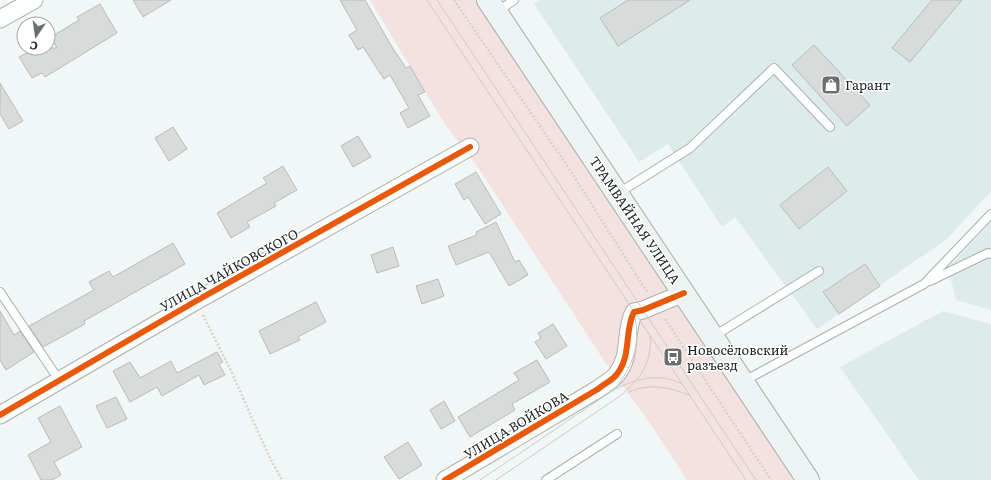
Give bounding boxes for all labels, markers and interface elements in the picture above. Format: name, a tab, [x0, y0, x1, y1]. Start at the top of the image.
north arrow	[16, 16, 56, 56]
text: С	[28, 38, 39, 55]
shop icon: Гарант	[820, 74, 842, 96]
place label: Гарант	[845, 75, 891, 94]
street label: ТРАМВАЙНАЯ УЛИЦА	[586, 152, 686, 288]
street label: УЛИЦА ЧАЙКОВСКОГО	[156, 223, 301, 316]
place label: Новосёловский разъезд	[687, 340, 789, 374]
bus stop icon: Новосёловский разъезд	[662, 346, 684, 368]
street label: УЛИЦА ВОЙКОВА	[460, 386, 572, 463]

